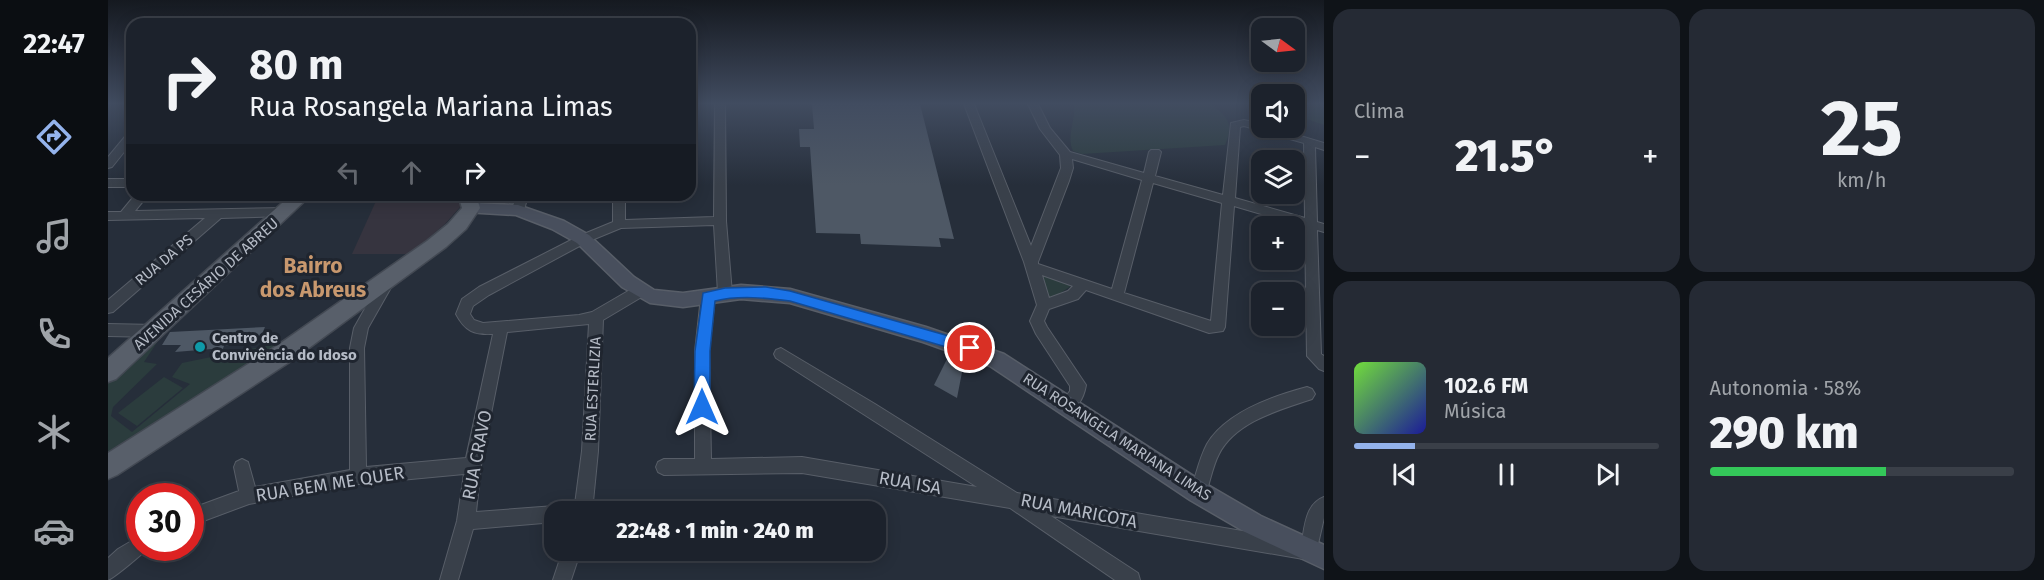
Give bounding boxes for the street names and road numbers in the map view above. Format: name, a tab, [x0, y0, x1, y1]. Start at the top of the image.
street label: AVENIDA CESÁRIO DE ABREU	[130, 214, 282, 354]
street label: RUA DA PS	[131, 231, 197, 289]
street label: RUA ESTERLIZIA	[581, 336, 605, 442]
street label: RUA ROSANGELA MARIANA LIMAS	[1020, 369, 1214, 505]
street label: RUA CRAVO	[458, 408, 496, 502]
street label: RUA BEM ME QUER	[254, 461, 406, 507]
street label: RUA ISA	[877, 467, 944, 499]
street label: RUA MARICOTA	[1019, 489, 1140, 533]

